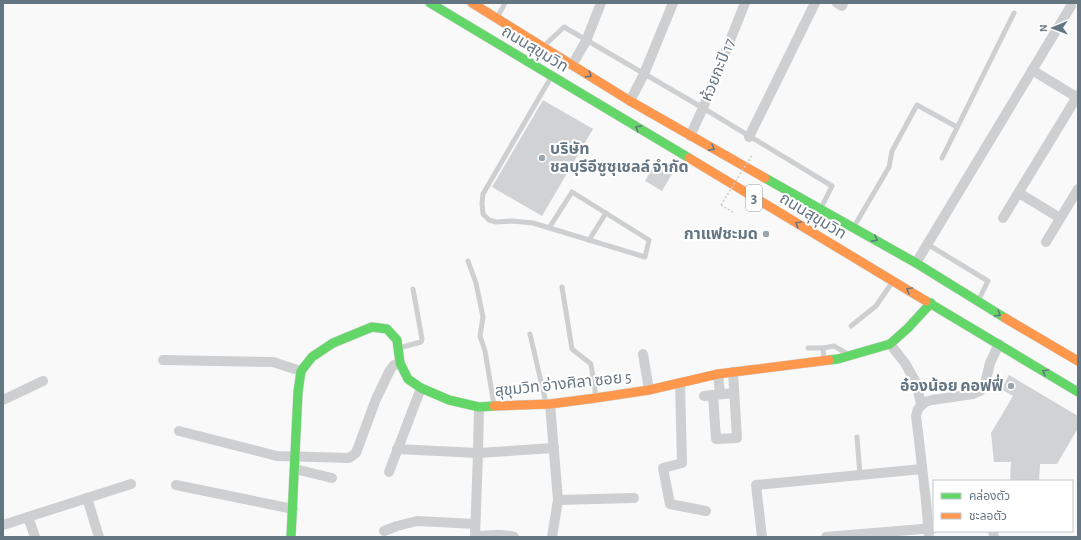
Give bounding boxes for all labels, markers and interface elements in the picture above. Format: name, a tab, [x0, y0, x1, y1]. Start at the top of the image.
north arrow	[1033, 8, 1073, 48]
street label: ถนนสุขุมวิท	[498, 23, 571, 76]
text: N	[1038, 24, 1049, 32]
street label: ห้วยกะปิ 17	[698, 36, 738, 104]
one-way arrow	[584, 70, 591, 77]
one-way arrow	[635, 126, 642, 133]
place label: บริษัท ชลบุรีอีซูซุเชลล์ จำกัด	[550, 141, 689, 177]
one-way arrow	[708, 144, 715, 151]
marker: บริษัท ชลบุรีอีซูซุเชลล์ จำกัด	[537, 153, 547, 163]
road number: 3	[746, 185, 762, 211]
street label: ถนนสุขุมวิท	[776, 190, 849, 243]
one-way arrow	[795, 221, 802, 228]
place label: กาแฟชะมด	[684, 226, 758, 242]
marker: กาแฟชะมด	[761, 229, 771, 239]
one-way arrow	[870, 235, 878, 242]
one-way arrow	[906, 288, 913, 295]
one-way arrow	[994, 309, 1001, 316]
street label: สุขุมวิท อ่างศิลา ซอย 5	[494, 368, 632, 400]
one-way arrow	[1042, 369, 1049, 376]
place label: อ๋องน้อย คอฟฟี่	[900, 374, 1004, 394]
marker: อ๋องน้อย คอฟฟี่	[1006, 381, 1016, 391]
legend	[933, 480, 1073, 532]
text: คล่องตัว	[969, 489, 1010, 502]
text: ชะลอตัว	[969, 510, 1007, 522]

